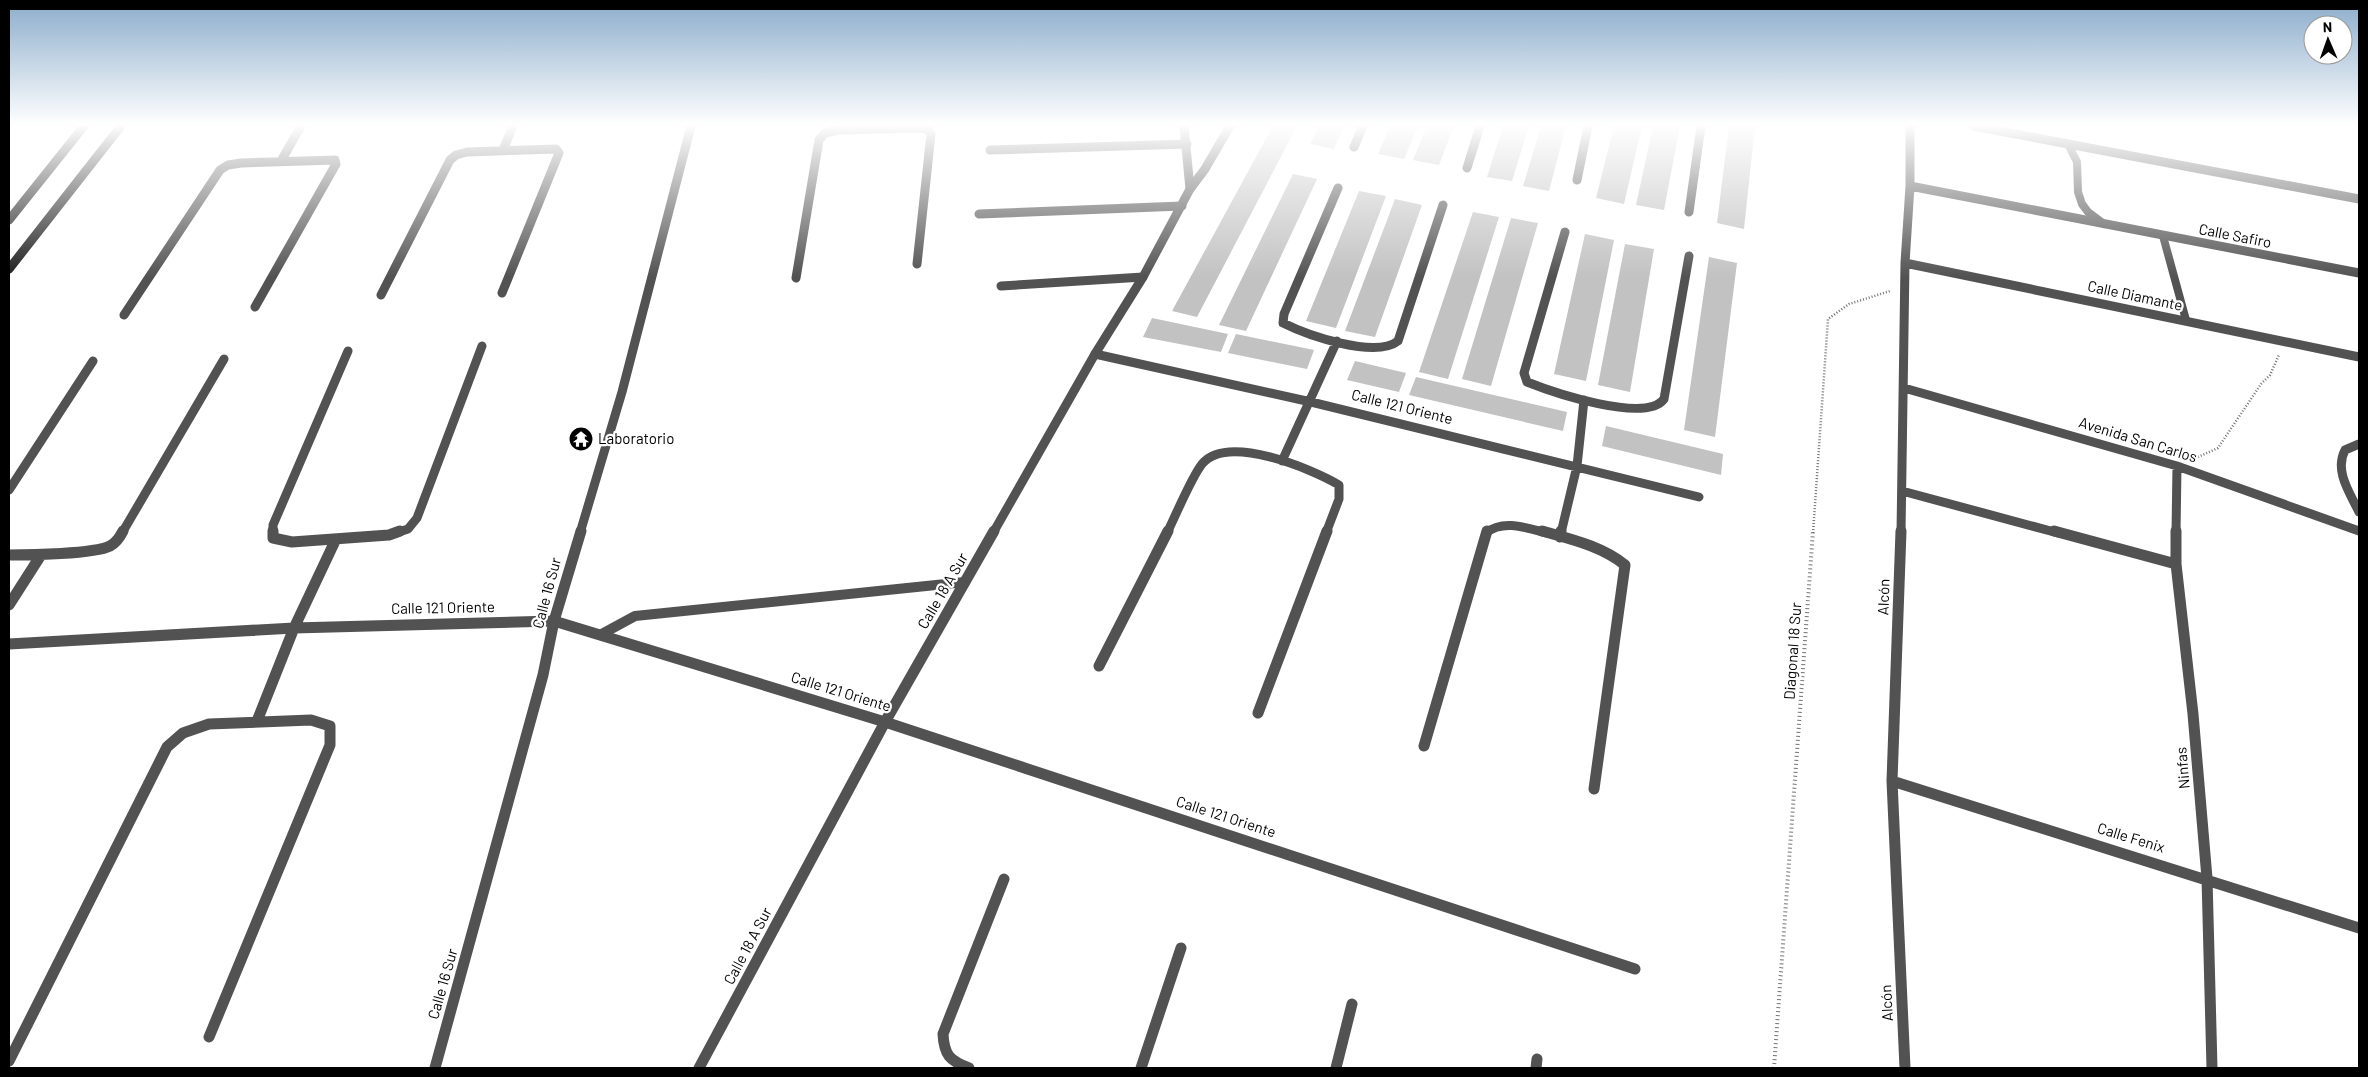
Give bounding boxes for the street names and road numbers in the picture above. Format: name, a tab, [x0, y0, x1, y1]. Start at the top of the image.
street label: Calle Safiro	[2197, 219, 2273, 251]
street label: Calle Diamante	[2086, 276, 2184, 314]
street label: Calle 121 Oriente	[1350, 385, 1455, 427]
street label: Avenida San Carlos	[2077, 412, 2200, 466]
street label: Calle 18 A Sur	[913, 549, 971, 632]
street label: Calle 16 Sur	[528, 555, 564, 630]
street label: Alcón	[1873, 578, 1893, 615]
street label: Calle 121 Oriente	[391, 597, 495, 617]
street label: Diagonal 18 Sur	[1780, 601, 1804, 700]
street label: Calle 121 Oriente	[789, 667, 894, 715]
street label: Ninfas	[2171, 746, 2193, 790]
street label: Calle 121 Oriente	[1174, 791, 1278, 841]
street label: Calle Fenix	[2095, 818, 2167, 856]
street label: Calle 18 A Sur	[719, 903, 775, 987]
street label: Calle 16 Sur	[423, 946, 461, 1021]
street label: Alcón	[1876, 984, 1896, 1022]

